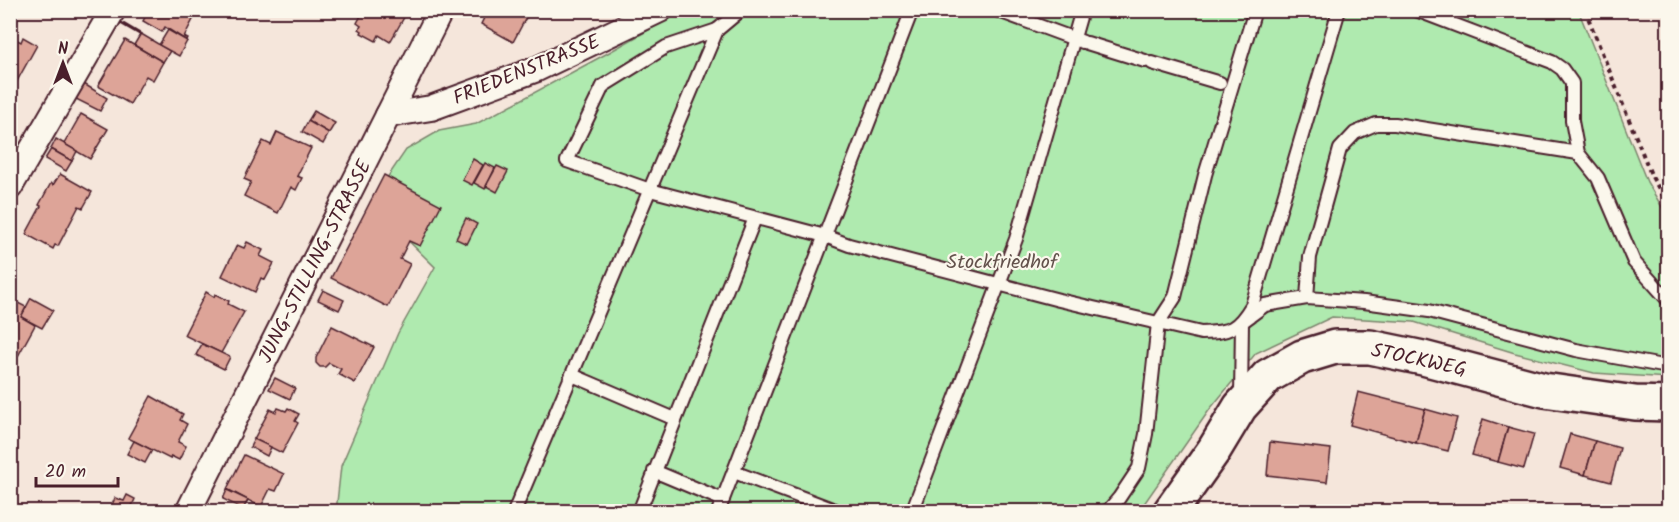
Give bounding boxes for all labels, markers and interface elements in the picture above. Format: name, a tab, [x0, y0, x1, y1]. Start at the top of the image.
street label: FRIEDENSTRASSE	[448, 26, 606, 115]
north arrow	[33, 33, 93, 93]
text: N	[58, 37, 68, 62]
street label: JUNG-STILLING-STRASSE	[250, 153, 382, 369]
park label: Stockfriedhof	[947, 247, 1060, 279]
street label: STOCKWEG	[1368, 335, 1469, 387]
scale bar	[36, 450, 118, 488]
text: 20 m	[45, 458, 86, 487]

